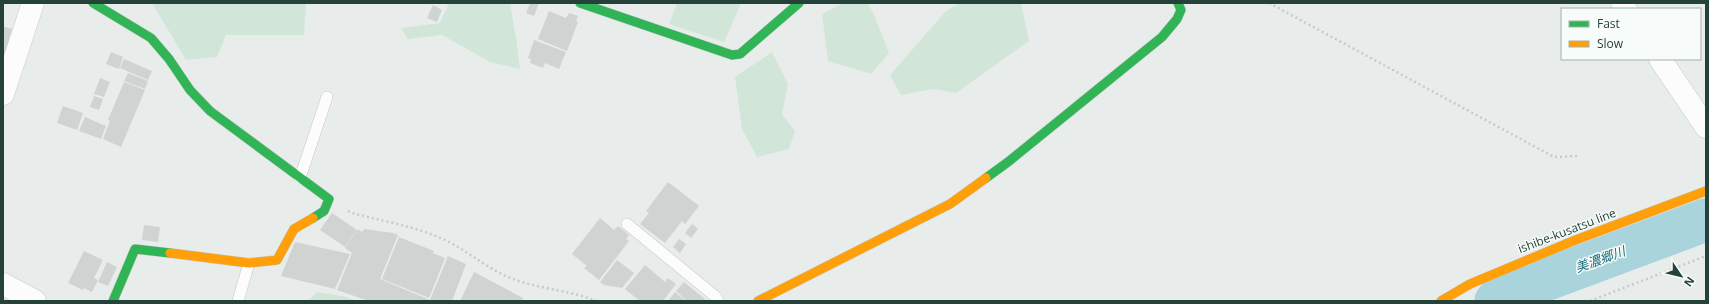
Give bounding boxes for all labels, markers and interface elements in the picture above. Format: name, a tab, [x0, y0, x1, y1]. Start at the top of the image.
legend	[1561, 8, 1701, 60]
text: Fast	[1597, 15, 1620, 32]
text: Slow	[1597, 35, 1624, 52]
street label: ishibe-kusatsu line	[1515, 204, 1619, 257]
water label: 美濃郷川	[1572, 241, 1629, 276]
north arrow	[1661, 256, 1701, 296]
text: N	[1681, 274, 1698, 290]

